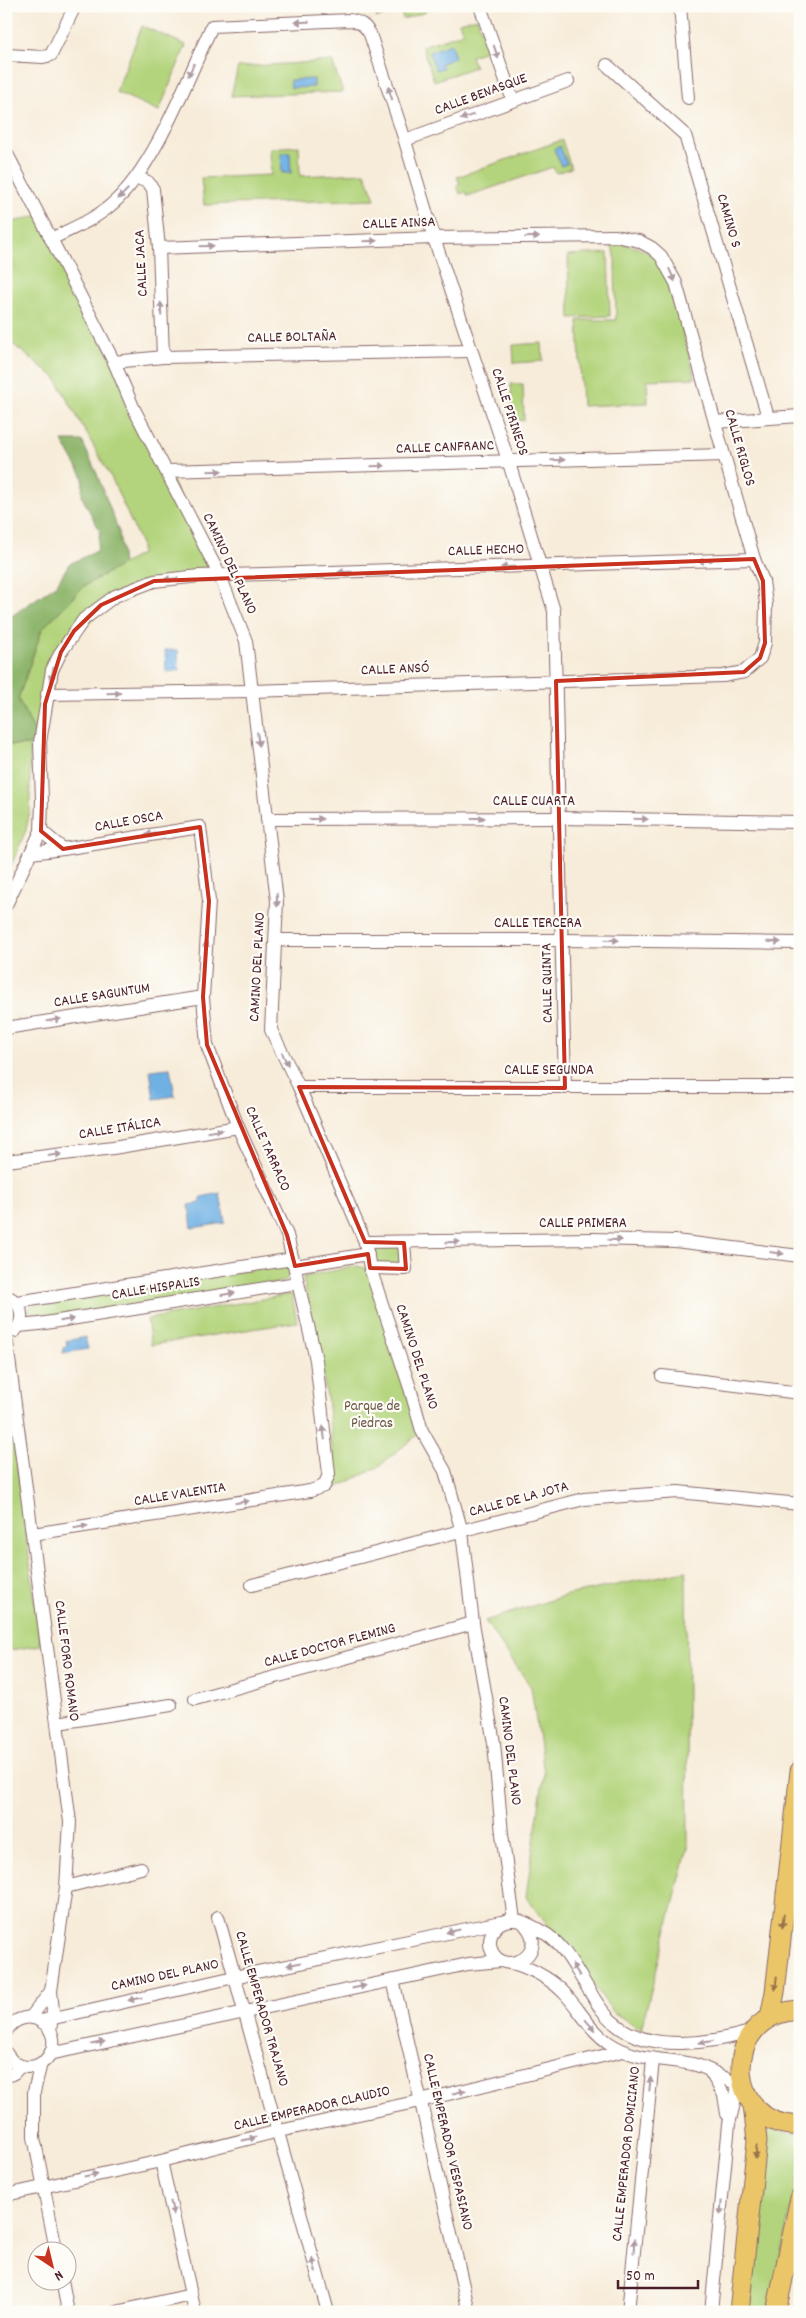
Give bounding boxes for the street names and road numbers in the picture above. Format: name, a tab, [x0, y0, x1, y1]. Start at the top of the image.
street label: CALLE BENASQUE	[432, 68, 531, 122]
street label: CAMINO S	[710, 191, 746, 251]
street label: CALLE AINSA	[362, 212, 436, 236]
street label: CALLE JACA	[129, 229, 155, 297]
street label: CALLE BOLTAÑA	[247, 326, 337, 350]
street label: CALLE PIRINEOS	[484, 365, 534, 459]
street label: CALLE RIGLOS	[718, 407, 760, 489]
street label: CALLE CANFRANC	[396, 435, 494, 461]
street label: CAMINO DEL PLANO	[196, 510, 262, 618]
street label: CALLE HECHO	[447, 539, 525, 563]
street label: CALLE ANSÓ	[360, 658, 430, 682]
street label: CALLE CUARTA	[493, 791, 575, 813]
street label: CALLE OSCA	[93, 805, 165, 839]
street label: CAMINO DEL PLANO	[244, 912, 272, 1022]
street label: CALLE TERCERA	[494, 913, 582, 935]
street label: CALLE QUINTA	[536, 943, 560, 1023]
street label: CALLE SAGUNTUM	[52, 978, 152, 1014]
street label: CALLE SEGUNDA	[504, 1060, 594, 1082]
street label: CALLE TARRACO	[238, 1103, 296, 1195]
street label: CALLE ITÁLICA	[77, 1112, 163, 1146]
street label: CALLE PRIMERA	[539, 1213, 627, 1235]
street label: CALLE HISPALIS	[110, 1271, 202, 1307]
street label: CAMINO DEL PLANO	[389, 1301, 443, 1413]
street label: CALLE DE LA JOTA	[467, 1476, 571, 1524]
street label: CALLE VALENTIA	[132, 1477, 228, 1513]
street label: CALLE FORO ROMANO	[48, 1599, 84, 1723]
street label: CALLE DOCTOR FLEMING	[262, 1618, 398, 1674]
street label: CAMINO DEL PLANO	[491, 1695, 527, 1807]
street label: CALLE EMPERADOR TRAJANO	[228, 1929, 294, 2089]
street label: CAMINO DEL PLANO	[109, 1954, 221, 1998]
street label: CALLE EMPERADOR VESPASIANO	[416, 2051, 478, 2233]
street label: CALLE EMPERADOR DOMICIANO	[607, 2065, 647, 2243]
street label: CALLE EMPERADOR CLAUDIO	[232, 2080, 392, 2138]

